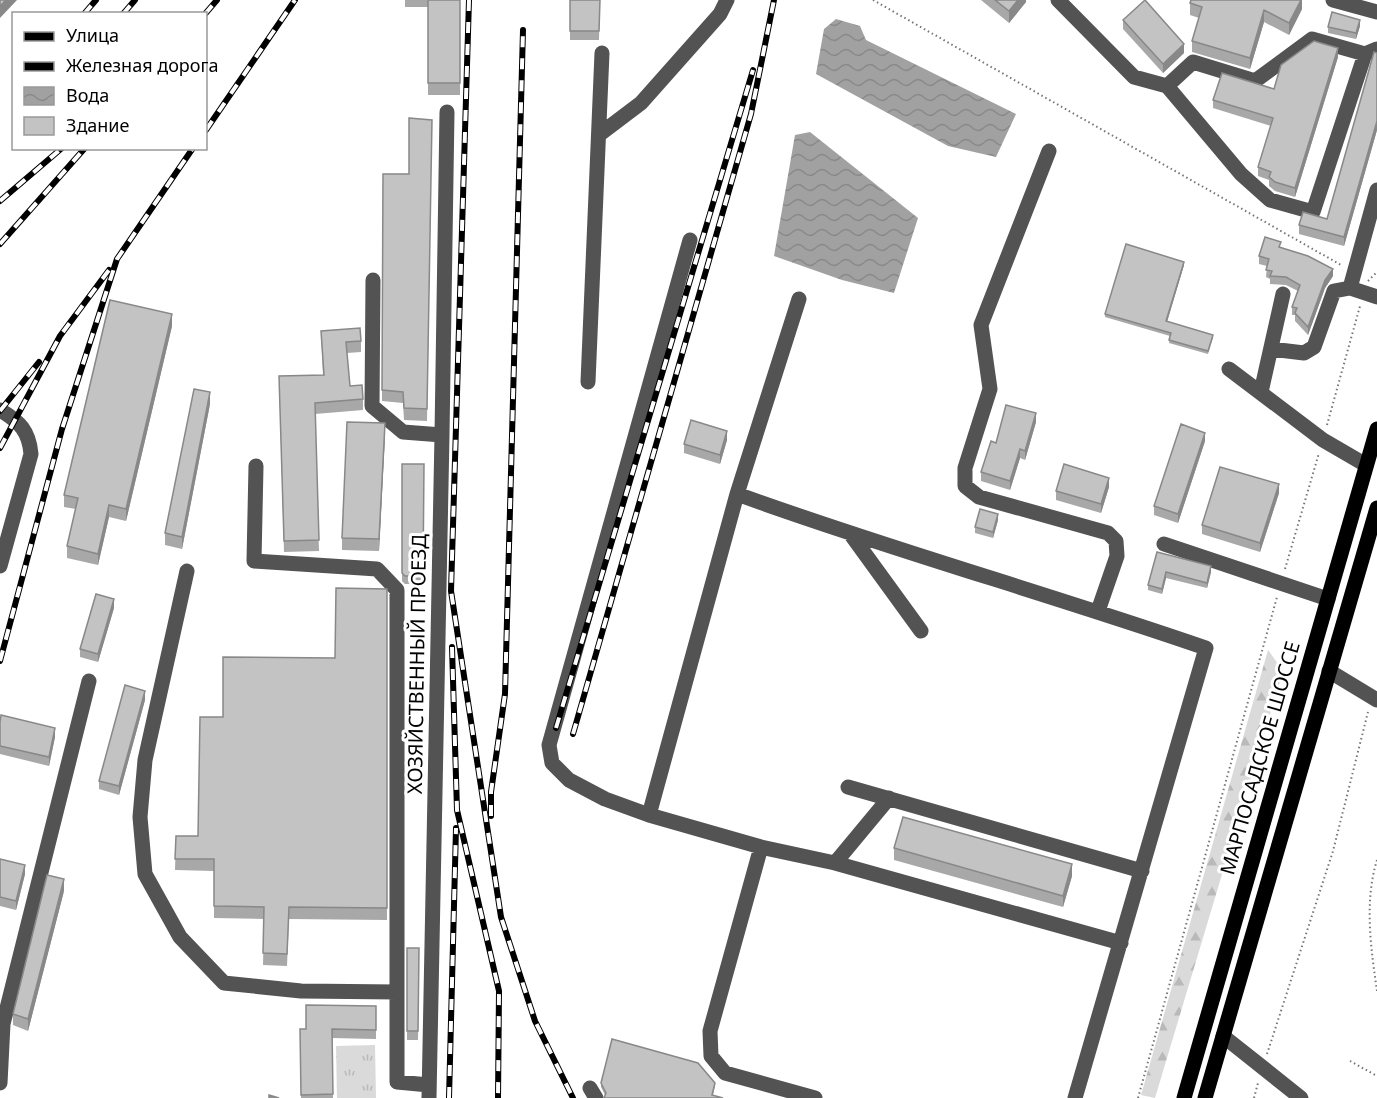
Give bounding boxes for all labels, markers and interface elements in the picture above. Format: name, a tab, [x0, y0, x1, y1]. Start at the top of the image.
legend	[12, 12, 207, 150]
text: Улица	[66, 23, 119, 47]
text: Железная дорога	[66, 53, 218, 77]
text: Вода	[66, 83, 109, 107]
text: Здание	[66, 113, 130, 137]
street label: ХОЗЯЙСТВЕННЫЙ ПРОЕЗД	[401, 533, 432, 794]
street label: МАРПОСАДСКОЕ ШОССЕ	[1213, 638, 1306, 878]

